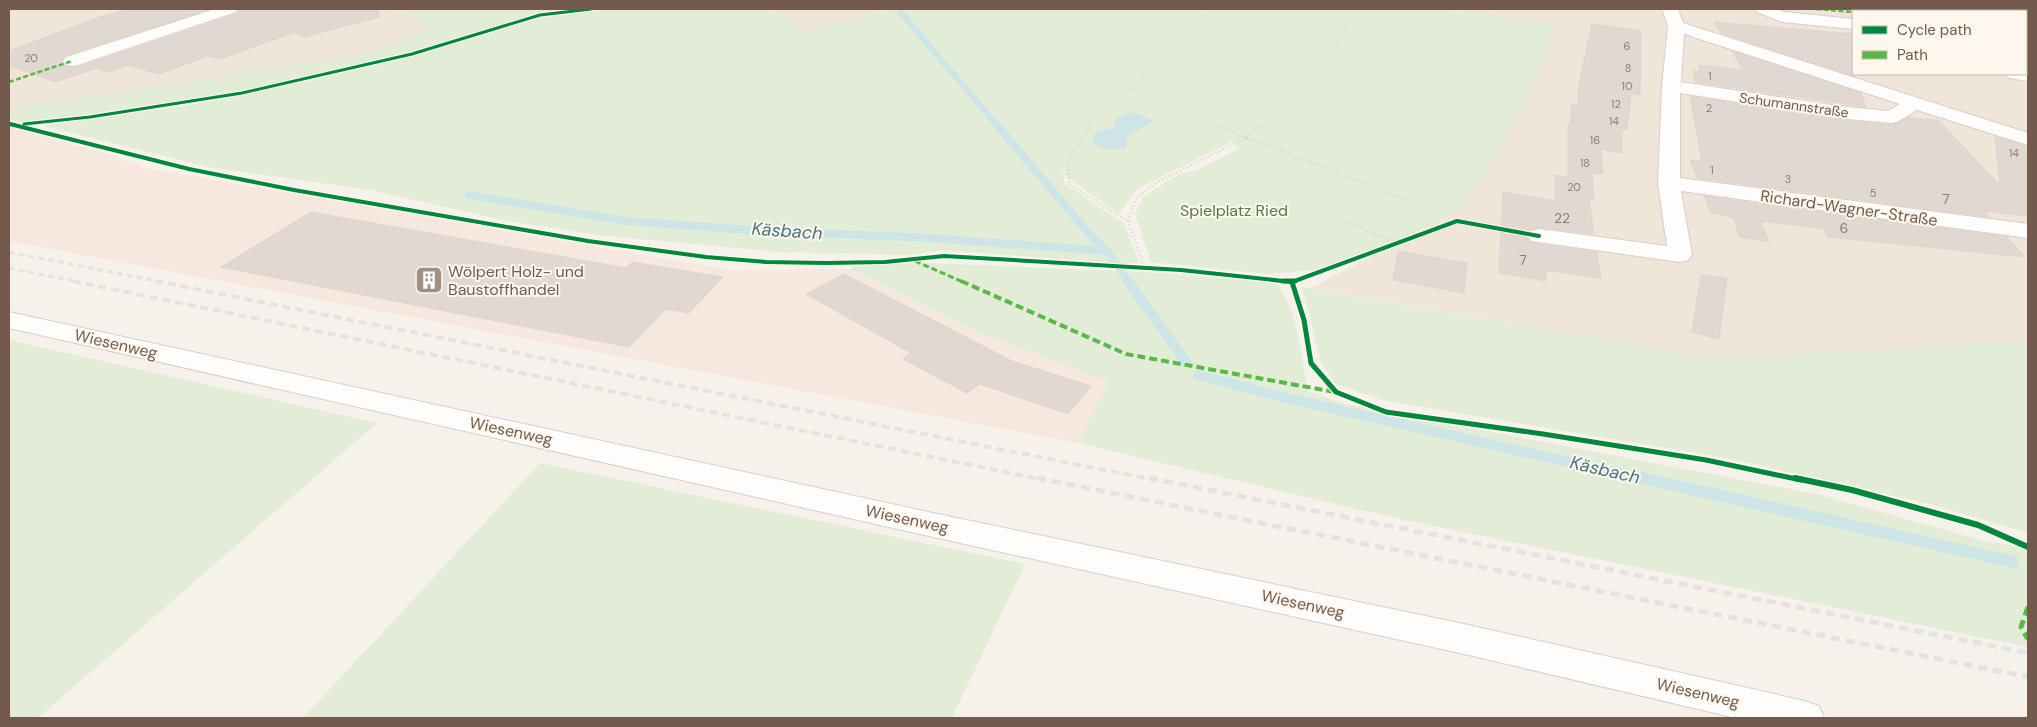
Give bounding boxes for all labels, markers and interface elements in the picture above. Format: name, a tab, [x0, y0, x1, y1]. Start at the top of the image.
legend	[1852, 10, 2027, 75]
text: Cycle path	[1897, 20, 1972, 40]
house number: 6	[1624, 39, 1631, 53]
text: Path	[1897, 45, 1928, 65]
house number: 20	[24, 51, 38, 65]
house number: 8	[1625, 61, 1631, 75]
house number: 1	[1708, 69, 1712, 83]
house number: 10	[1622, 79, 1632, 93]
street label: Schumannstraße	[1738, 88, 1850, 122]
house number: 12	[1611, 97, 1621, 111]
house number: 2	[1706, 101, 1712, 115]
house number: 14	[1609, 114, 1619, 128]
house number: 16	[1590, 133, 1600, 147]
house number: 14	[2009, 146, 2019, 160]
house number: 18	[1580, 156, 1590, 170]
house number: 1	[1710, 163, 1714, 177]
house number: 3	[1785, 172, 1791, 186]
house number: 20	[1567, 180, 1581, 194]
street label: Richard-Wagner-Straße	[1759, 185, 1939, 231]
house number: 5	[1870, 186, 1877, 200]
house number: 7	[1942, 190, 1950, 208]
park label: Spielplatz Ried	[1180, 200, 1288, 221]
house number: 22	[1554, 209, 1570, 227]
water label: Käsbach	[751, 217, 823, 245]
house number: 6	[1840, 219, 1848, 237]
house number: 7	[1519, 251, 1527, 269]
place label: Wölpert Holz- und Baustoffhandel	[448, 261, 584, 300]
building icon: Wölpert Holz- und Baustoffhandel	[414, 265, 444, 295]
street label: Wiesenweg	[72, 324, 160, 364]
street label: Wiesenweg	[467, 412, 555, 450]
water label: Käsbach	[1568, 450, 1642, 490]
street label: Wiesenweg	[863, 500, 951, 538]
street label: Wiesenweg	[1259, 585, 1347, 623]
street label: Wiesenweg	[1654, 673, 1742, 713]

